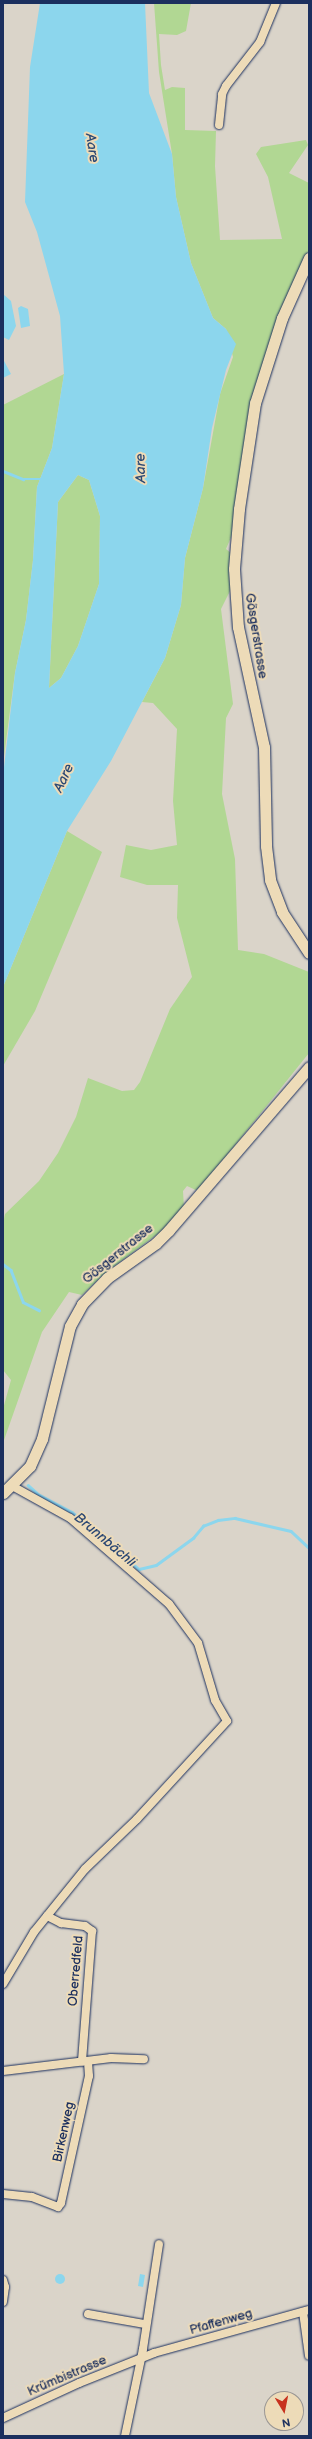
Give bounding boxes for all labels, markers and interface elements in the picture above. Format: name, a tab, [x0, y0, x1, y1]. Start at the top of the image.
water label: Aare	[81, 132, 103, 164]
water label: Aare	[132, 453, 150, 483]
street label: Gösgerstrasse	[242, 592, 270, 680]
water label: Aare	[50, 761, 78, 795]
street label: Gösgerstrasse	[80, 1221, 156, 1287]
water label: Brunnbächli	[71, 1509, 139, 1571]
street label: Oberredfeld	[65, 1935, 87, 2007]
street label: Birkenweg	[50, 2100, 78, 2164]
street label: Pfaffenweg	[188, 2306, 254, 2338]
street label: Krümbistrasse	[25, 2352, 109, 2400]
north arrow	[264, 2391, 304, 2431]
text: N	[281, 2415, 291, 2429]

